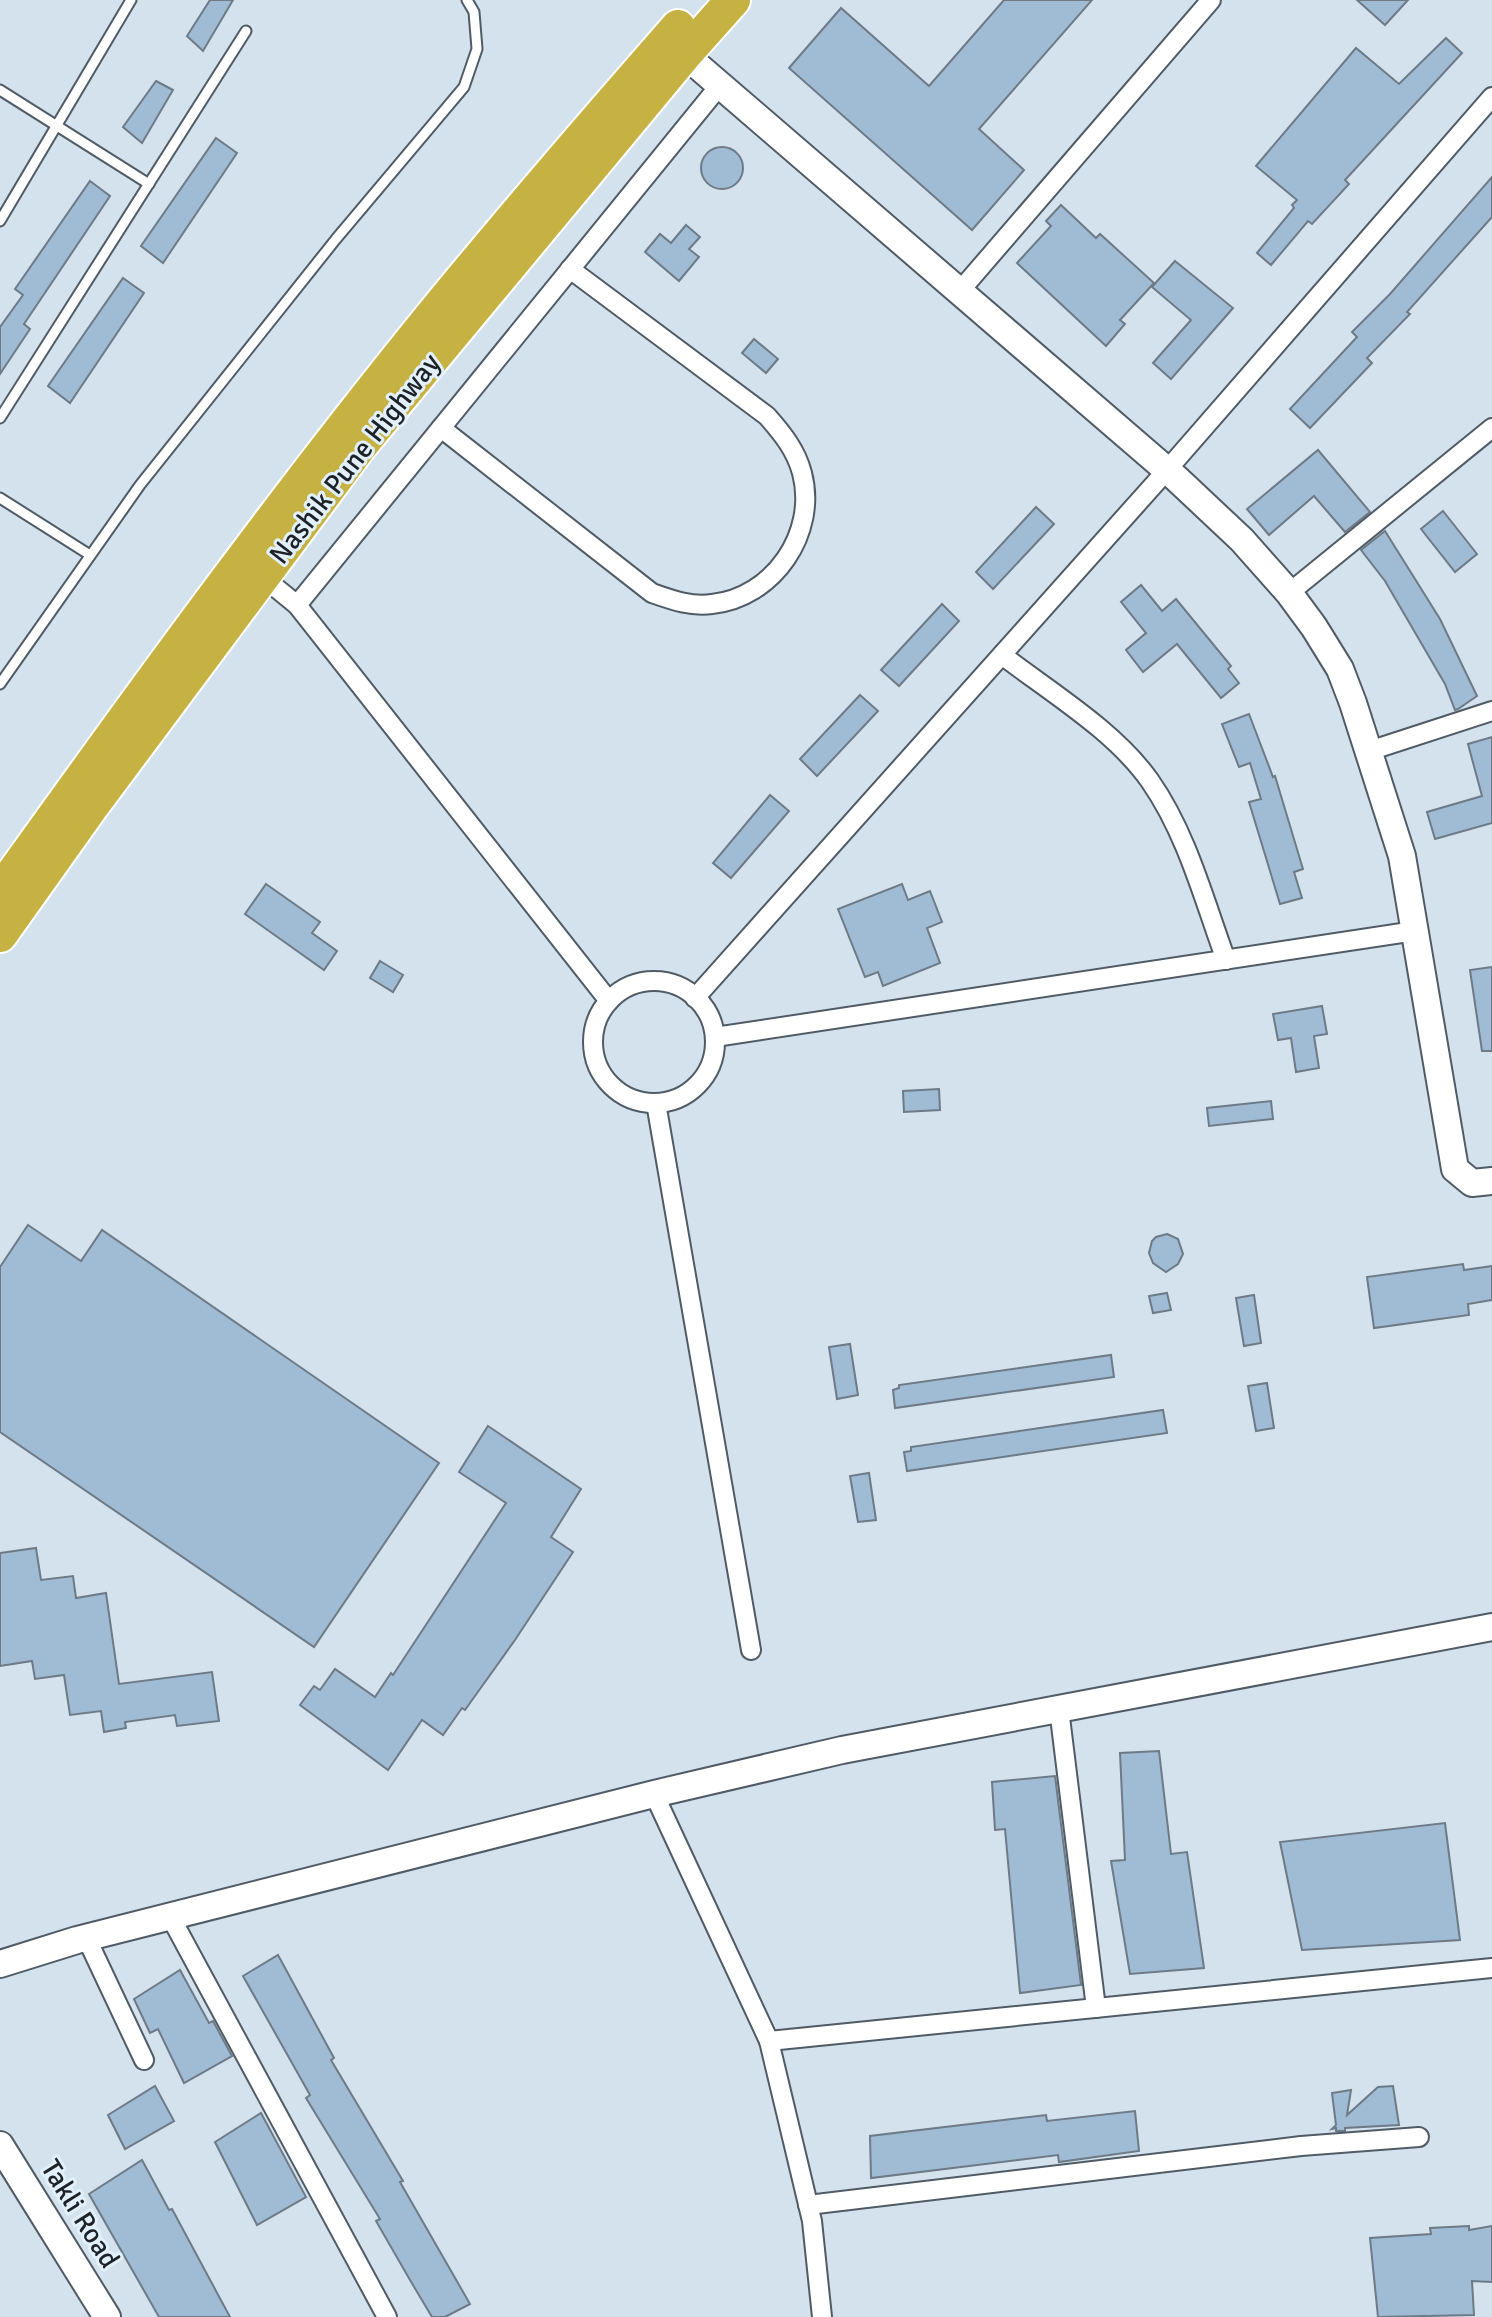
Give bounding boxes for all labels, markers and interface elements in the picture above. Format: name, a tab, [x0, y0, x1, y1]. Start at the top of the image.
street label: Nashik Pune Highway	[262, 347, 448, 571]
street label: Takli Road	[33, 2154, 127, 2274]

